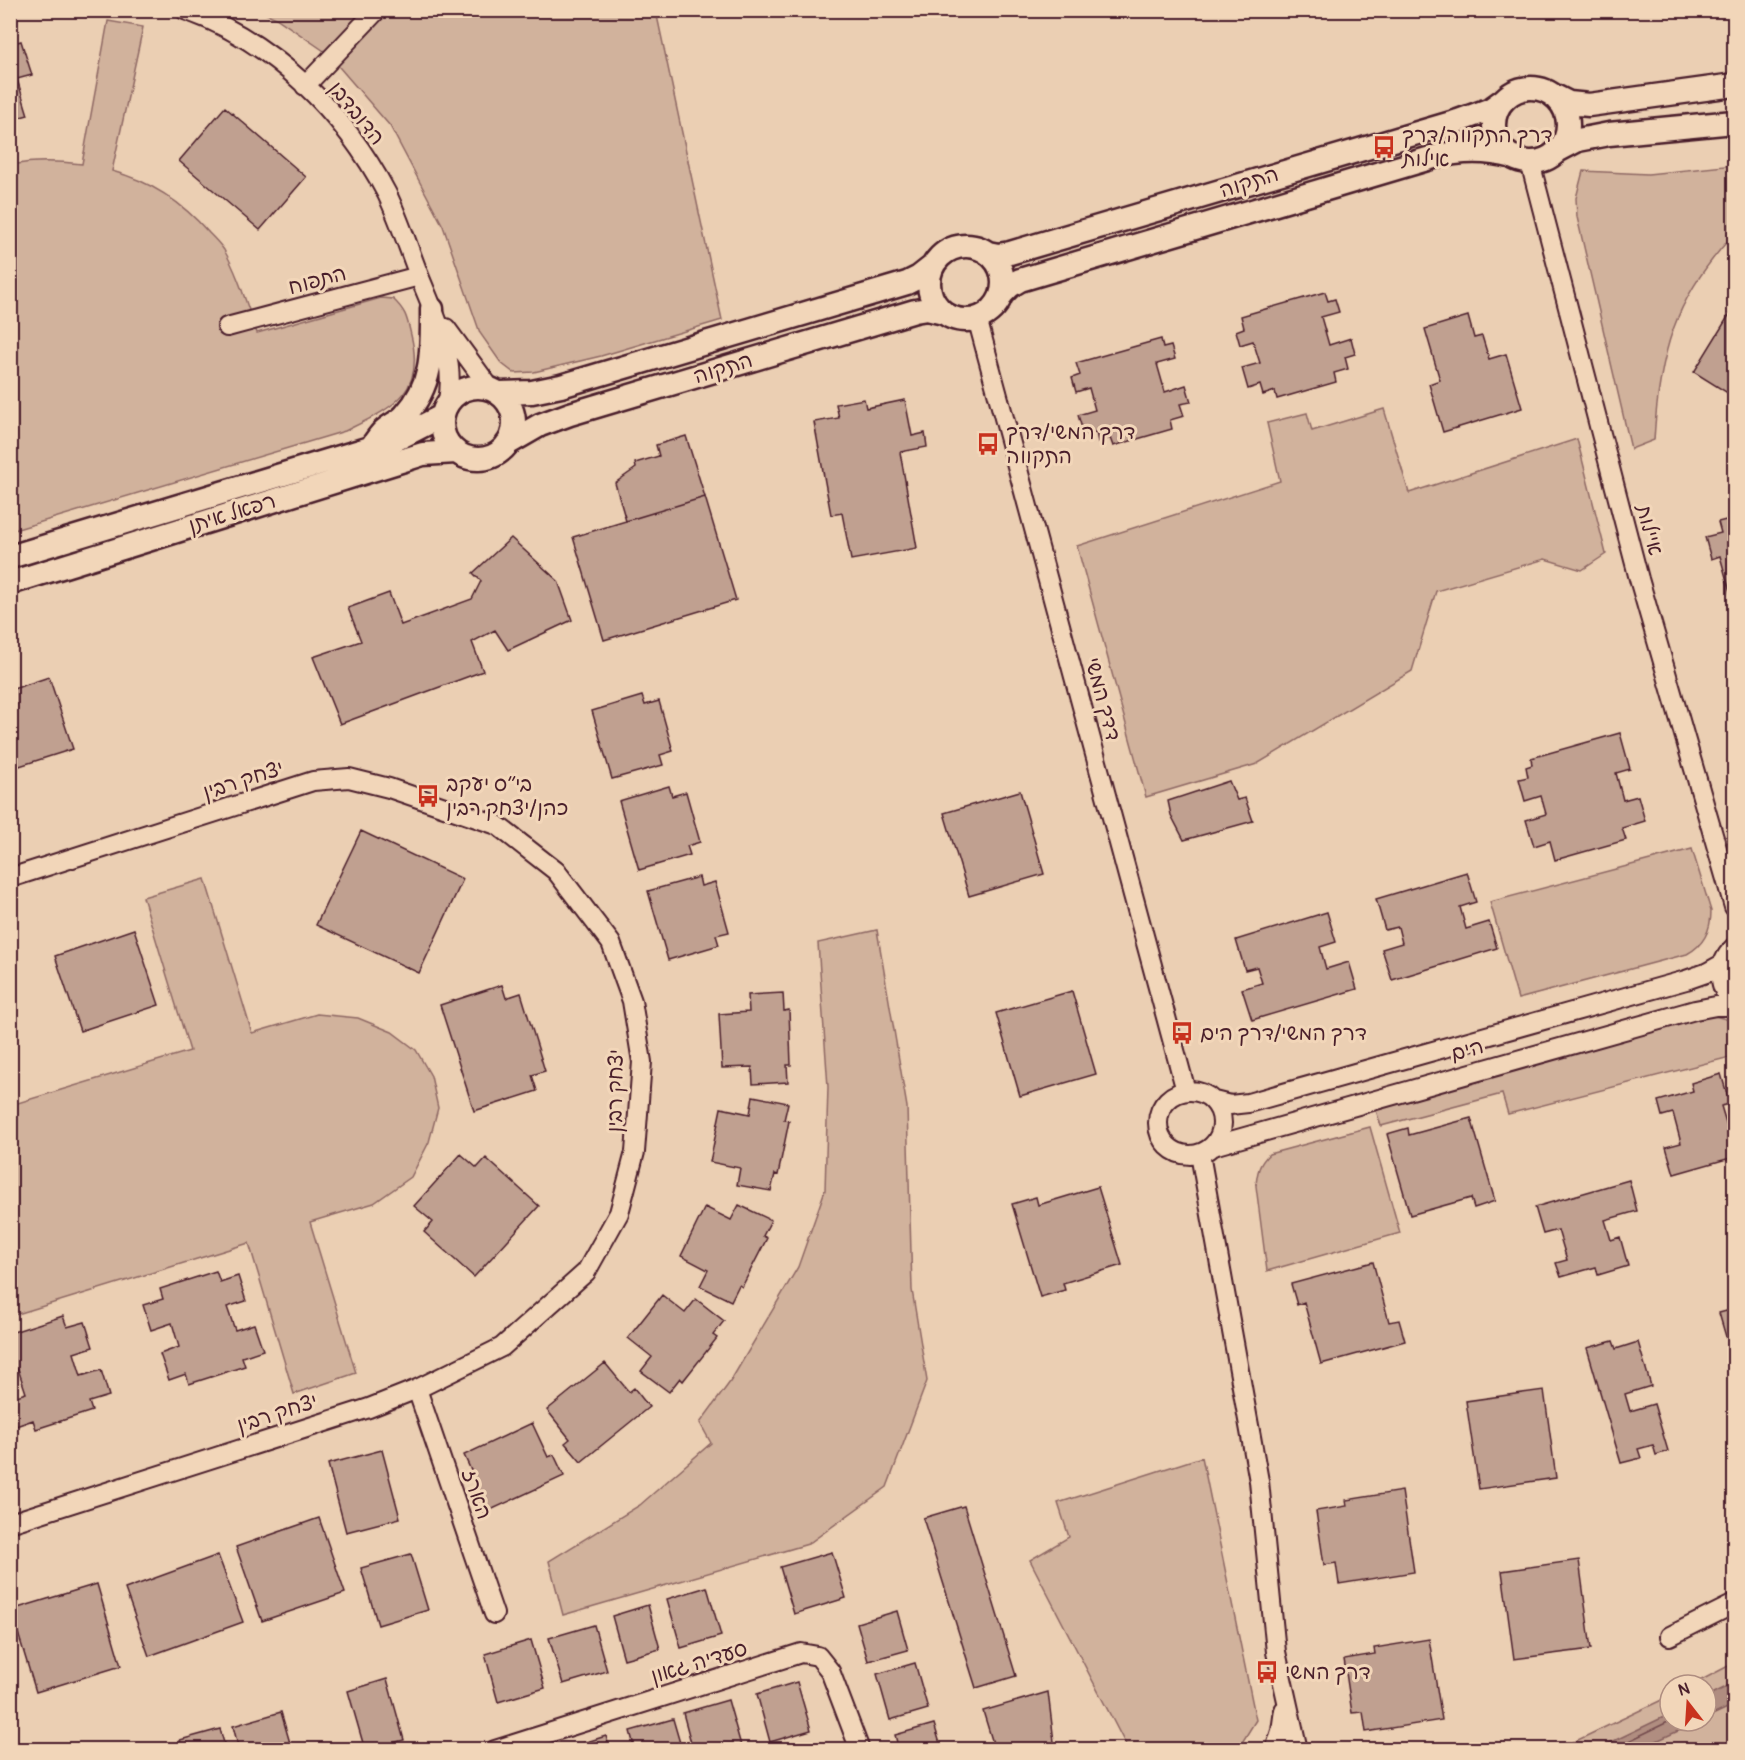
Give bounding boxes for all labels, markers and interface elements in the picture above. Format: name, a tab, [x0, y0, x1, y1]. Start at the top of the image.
street label: הדובדבן	[323, 76, 391, 151]
place label: דרך התקווה/דרך אילות	[1400, 122, 1553, 173]
bus stop icon: דרך התקווה/דרך אילות	[1371, 134, 1397, 160]
street label: התקוה	[1216, 161, 1282, 204]
street label: התפוח	[285, 260, 349, 301]
street label: התקוה	[690, 347, 756, 390]
place label: דרך המשי/דרך התקווה	[1006, 419, 1136, 470]
bus stop icon: דרך המשי/דרך התקווה	[975, 431, 1001, 457]
street label: רפאל איתן	[185, 487, 279, 540]
street label: איילות	[1629, 500, 1669, 558]
street label: דדך המשי	[1078, 654, 1127, 744]
street label: יצחק רבין	[199, 755, 287, 806]
place label: בי״ס יעקב כהן/יצחק רבין	[446, 771, 568, 822]
bus stop icon: בי״ס יעקב כהן/יצחק רבין	[415, 783, 441, 809]
bus stop icon: דרך המשי/דרך הים	[1169, 1020, 1195, 1046]
place label: דרך המשי/דרך הים	[1200, 1020, 1367, 1047]
street label: הים	[1448, 1033, 1487, 1068]
street label: יצחק רבין	[601, 1049, 630, 1133]
street label: יצחק רבין	[233, 1388, 321, 1439]
street label: הארז	[455, 1465, 498, 1523]
street label: סעדיה גאון	[648, 1635, 751, 1690]
bus stop icon: דרך המשי	[1254, 1659, 1280, 1685]
place label: דרך המשי	[1285, 1659, 1371, 1686]
north arrow	[1658, 1673, 1718, 1733]
text: N	[1676, 1678, 1692, 1701]

